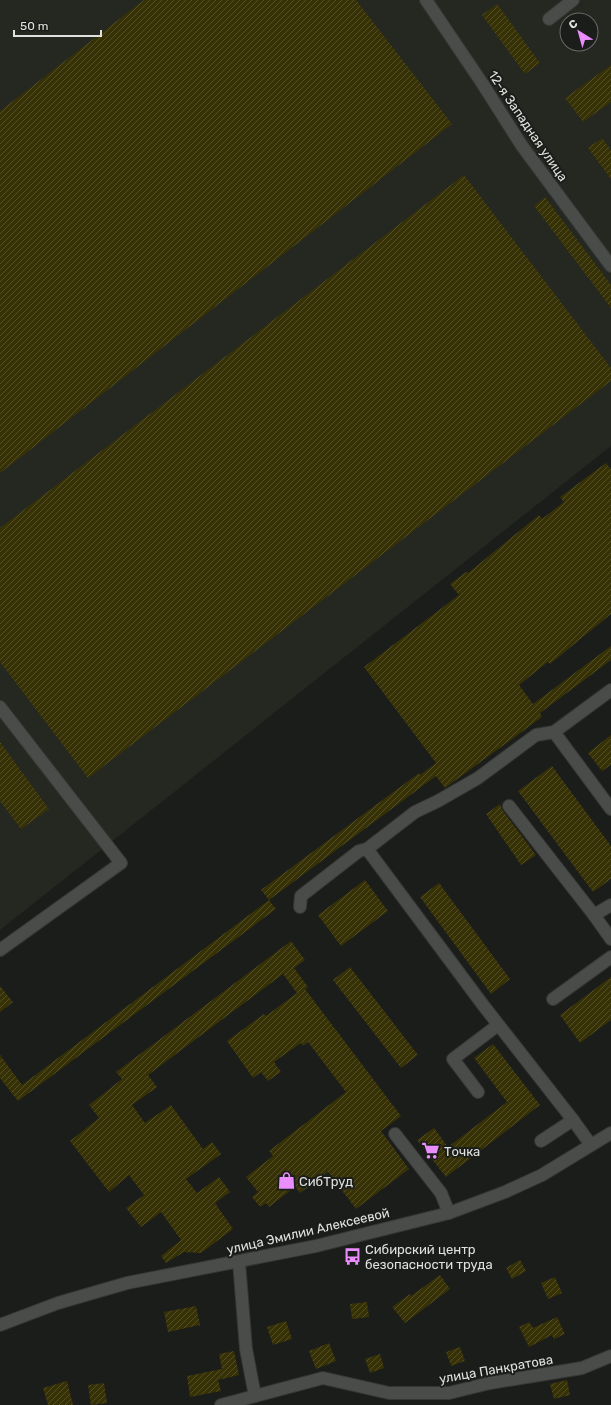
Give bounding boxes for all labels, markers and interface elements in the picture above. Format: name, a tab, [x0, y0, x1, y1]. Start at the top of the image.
scale bar	[14, 12, 101, 38]
north arrow	[559, 12, 599, 52]
text: С	[566, 17, 580, 32]
text: 50 m	[20, 19, 48, 33]
street label: 12-я Западная улица	[485, 68, 571, 184]
supermarket icon: Точка	[421, 1141, 441, 1161]
place label: Точка	[444, 1144, 480, 1159]
shop icon: СибТруд	[276, 1171, 296, 1191]
place label: СибТруд	[299, 1174, 353, 1189]
street label: улица Эмилии Алексеевой	[225, 1205, 391, 1257]
place label: Сибирский центр безопасности труда	[365, 1242, 493, 1272]
bus stop icon: Сибирский центр безопасности труда	[342, 1246, 362, 1266]
street label: улица Панкратова	[438, 1352, 554, 1386]

